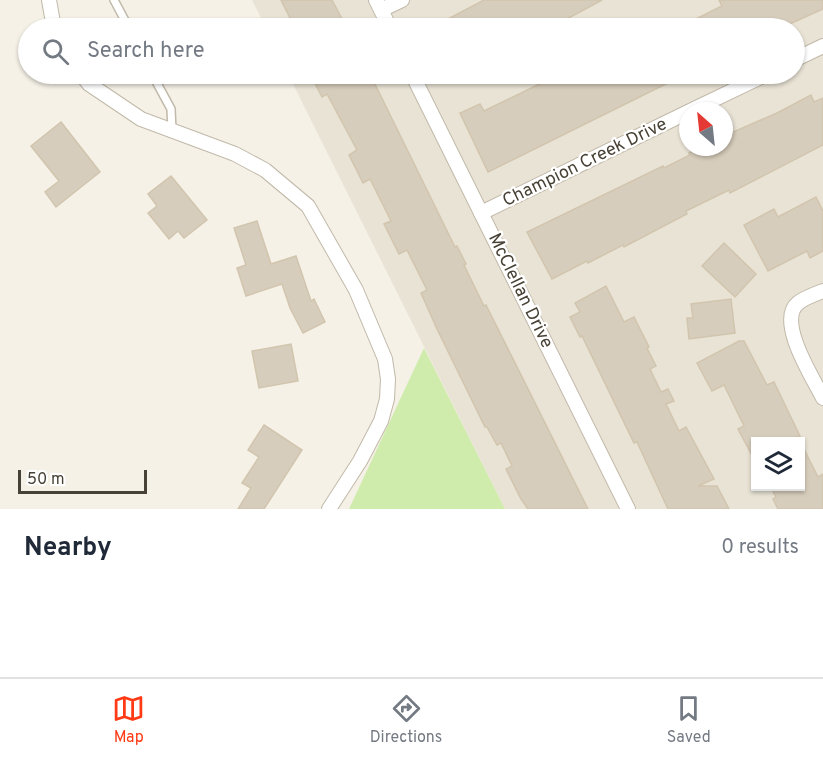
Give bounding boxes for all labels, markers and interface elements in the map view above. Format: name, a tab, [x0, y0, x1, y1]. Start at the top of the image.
search box	[18, 18, 805, 84]
icon: search	[39, 35, 72, 68]
text: Search here	[87, 38, 205, 65]
north arrow	[679, 102, 733, 156]
street label: Champion Creek Drive	[499, 113, 671, 213]
street label: McClellan Drive	[482, 230, 558, 352]
map controls	[751, 437, 805, 491]
button: layers	[751, 437, 805, 491]
scale bar	[18, 467, 147, 494]
text: 50 m	[27, 470, 65, 490]
text: Nearby	[24, 532, 112, 565]
text: 0 results	[721, 535, 799, 561]
tab: Map	[112, 692, 145, 748]
tab: Directions	[370, 692, 442, 748]
tab: Saved	[667, 692, 711, 748]

